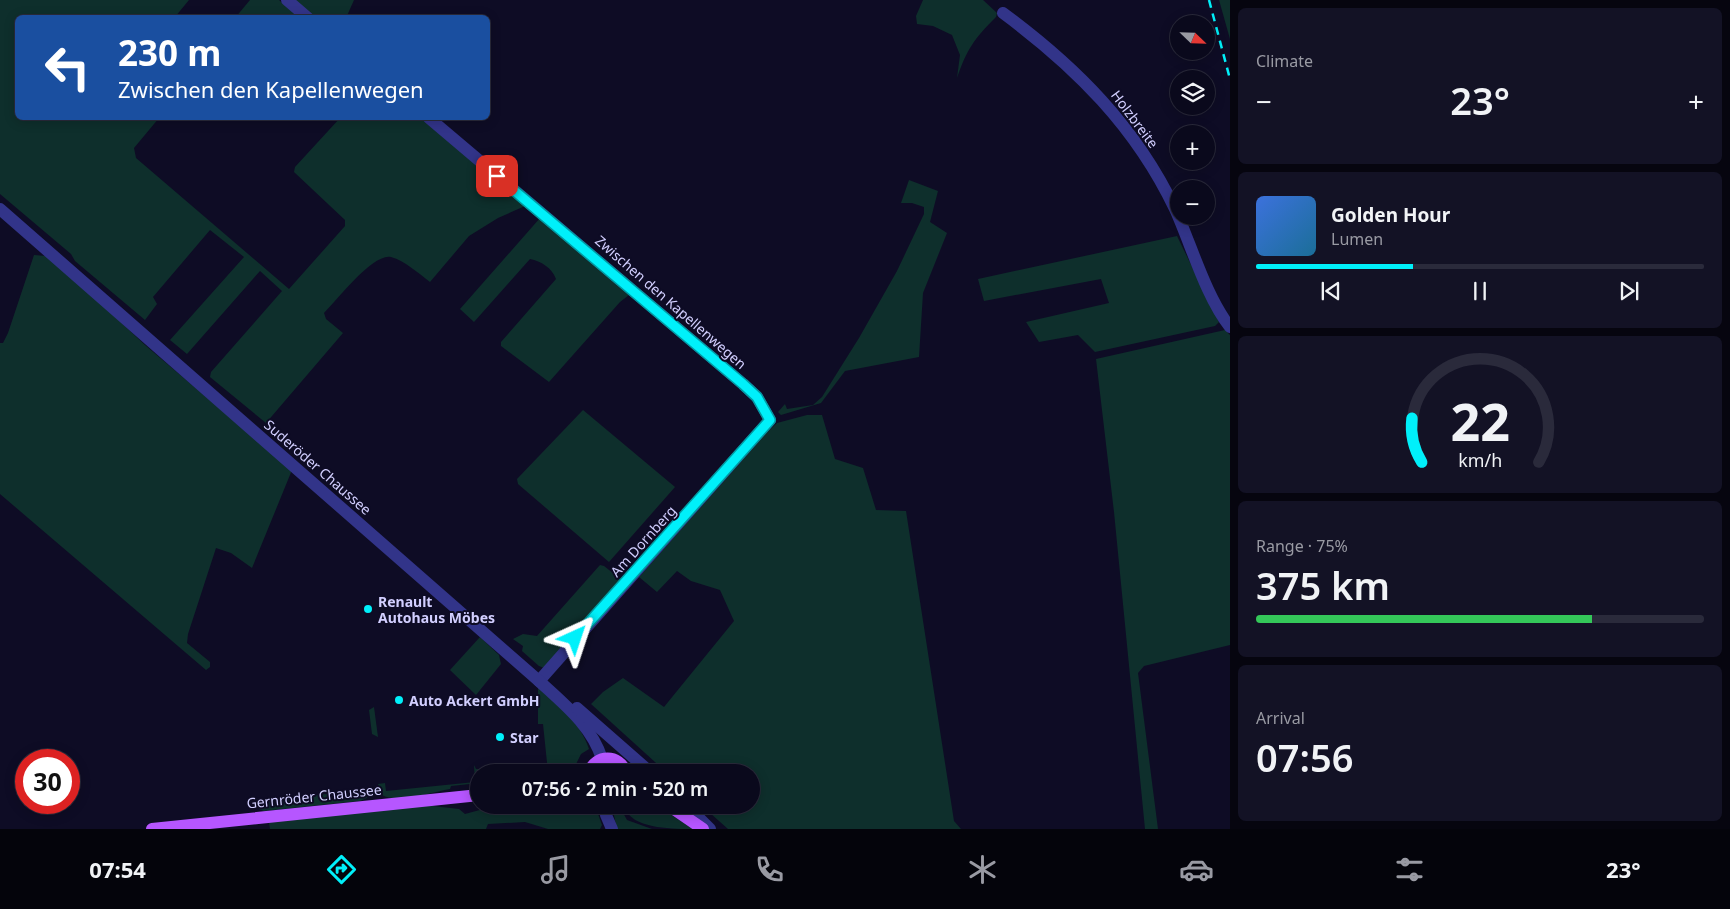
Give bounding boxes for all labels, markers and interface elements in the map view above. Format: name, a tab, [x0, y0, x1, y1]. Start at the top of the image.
north arrow	[1170, 15, 1215, 60]
map controls	[1170, 15, 1215, 225]
text: 230 m	[118, 29, 221, 76]
icon: left	[35, 35, 100, 100]
text: Climate	[1256, 50, 1313, 72]
button: layers	[1170, 70, 1215, 115]
text: Zwischen den Kapellenwegen	[118, 74, 424, 104]
text: 23°	[1450, 74, 1510, 126]
text: −	[1256, 82, 1272, 120]
text: +	[1688, 82, 1704, 120]
street label: Holzbreite	[1107, 86, 1163, 152]
button: +	[1170, 125, 1215, 170]
pin	[476, 155, 518, 197]
icon: arrive	[483, 162, 511, 190]
button: −	[1170, 180, 1215, 225]
text: Golden Hour	[1331, 202, 1450, 228]
text: Lumen	[1331, 228, 1383, 250]
street label: Zwischen den Kapellenwegen	[591, 231, 751, 373]
icon: previous	[1317, 277, 1345, 305]
icon: pause	[1466, 277, 1494, 305]
icon: next	[1615, 277, 1643, 305]
text: 22	[1450, 385, 1510, 456]
street label: Suderöder Chaussee	[260, 415, 376, 519]
text: km/h	[1458, 448, 1502, 472]
street label: Am Dornberg	[606, 501, 680, 581]
text: Range · 75%	[1256, 535, 1348, 557]
text: 375 km	[1256, 559, 1390, 611]
place label: Renault Autohaus Möbes	[378, 592, 495, 627]
marker: Renault Autohaus Möbes	[362, 603, 374, 615]
position arrow	[548, 611, 600, 663]
place label: Auto Ackert GmbH	[409, 691, 540, 710]
marker: Auto Ackert GmbH	[393, 694, 405, 706]
text: Arrival	[1256, 707, 1305, 729]
place label: Star	[510, 728, 539, 747]
marker: Star	[494, 731, 506, 743]
text: 07:56	[1256, 731, 1353, 783]
speed limit sign: 30	[15, 749, 80, 814]
text: 07:56 · 2 min · 520 m	[522, 776, 708, 802]
street label: Gernröder Chaussee	[246, 779, 383, 813]
icon: directions	[324, 852, 359, 887]
icon: music	[538, 852, 573, 887]
icon: phone	[752, 852, 787, 887]
icon: climate	[965, 852, 1000, 887]
icon: car	[1179, 852, 1214, 887]
icon: filters	[1392, 852, 1427, 887]
text: 07:54	[89, 854, 146, 884]
text: 23°	[1606, 854, 1641, 884]

